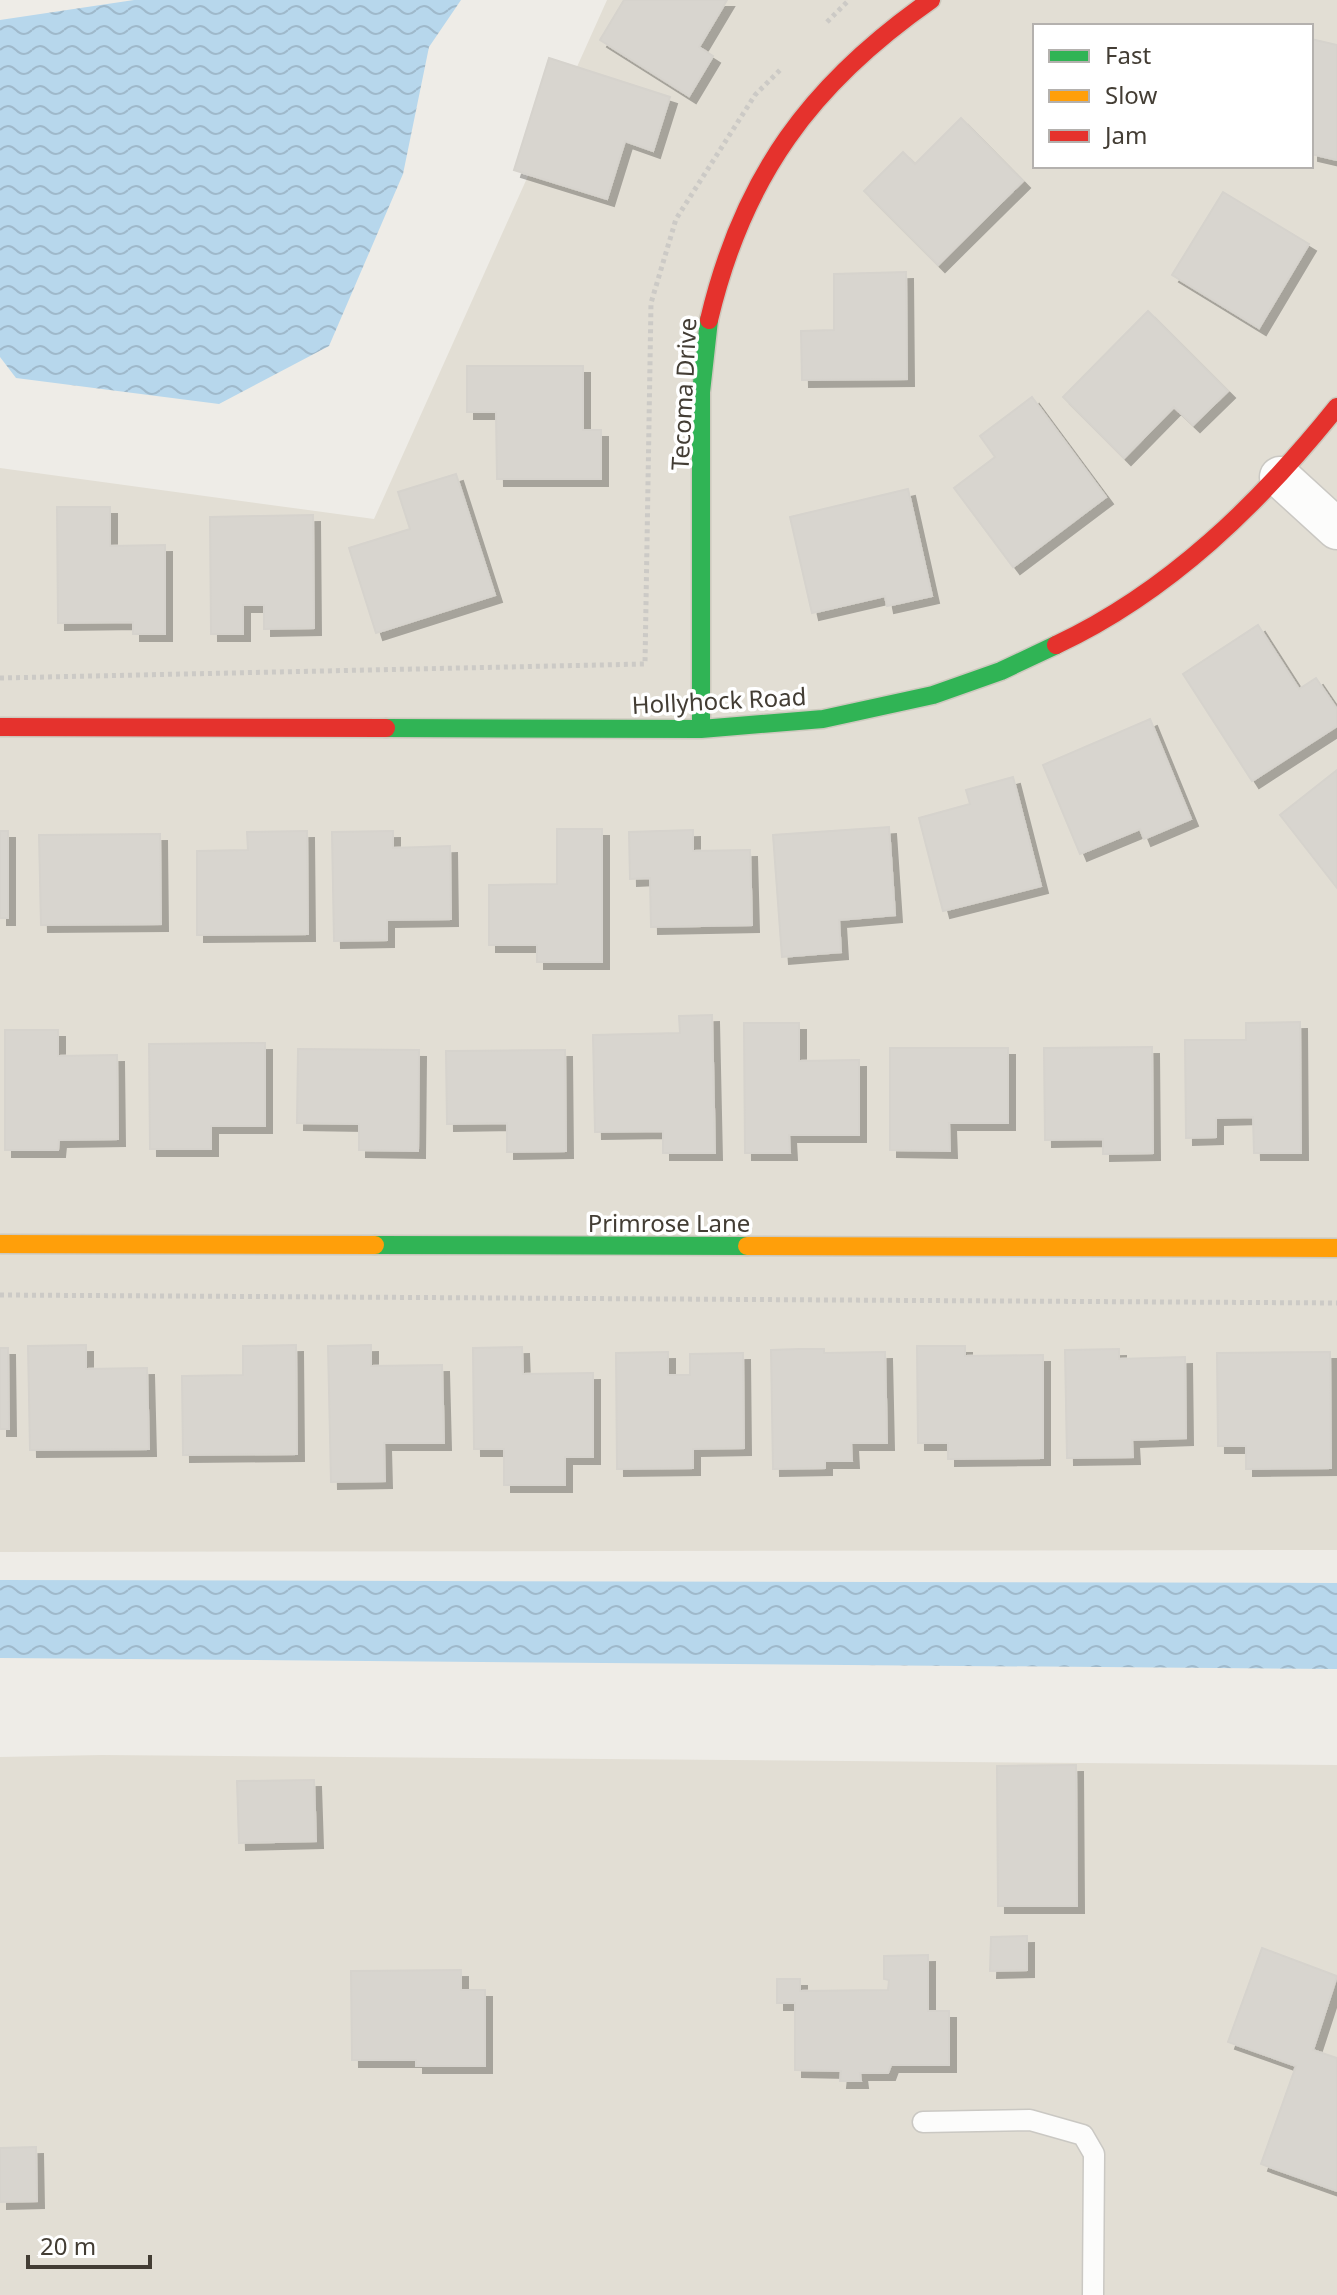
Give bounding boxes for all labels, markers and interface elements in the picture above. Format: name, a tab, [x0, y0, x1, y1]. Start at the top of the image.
legend	[1033, 24, 1313, 168]
text: Fast	[1105, 38, 1151, 71]
text: Slow	[1105, 78, 1157, 111]
text: Jam	[1103, 118, 1147, 151]
street label: Tecoma Drive	[663, 317, 703, 471]
street label: Hollyhock Road	[631, 679, 807, 721]
street label: Primrose Lane	[588, 1206, 750, 1239]
scale bar	[28, 2219, 150, 2269]
text: 20 m	[40, 2229, 96, 2262]

